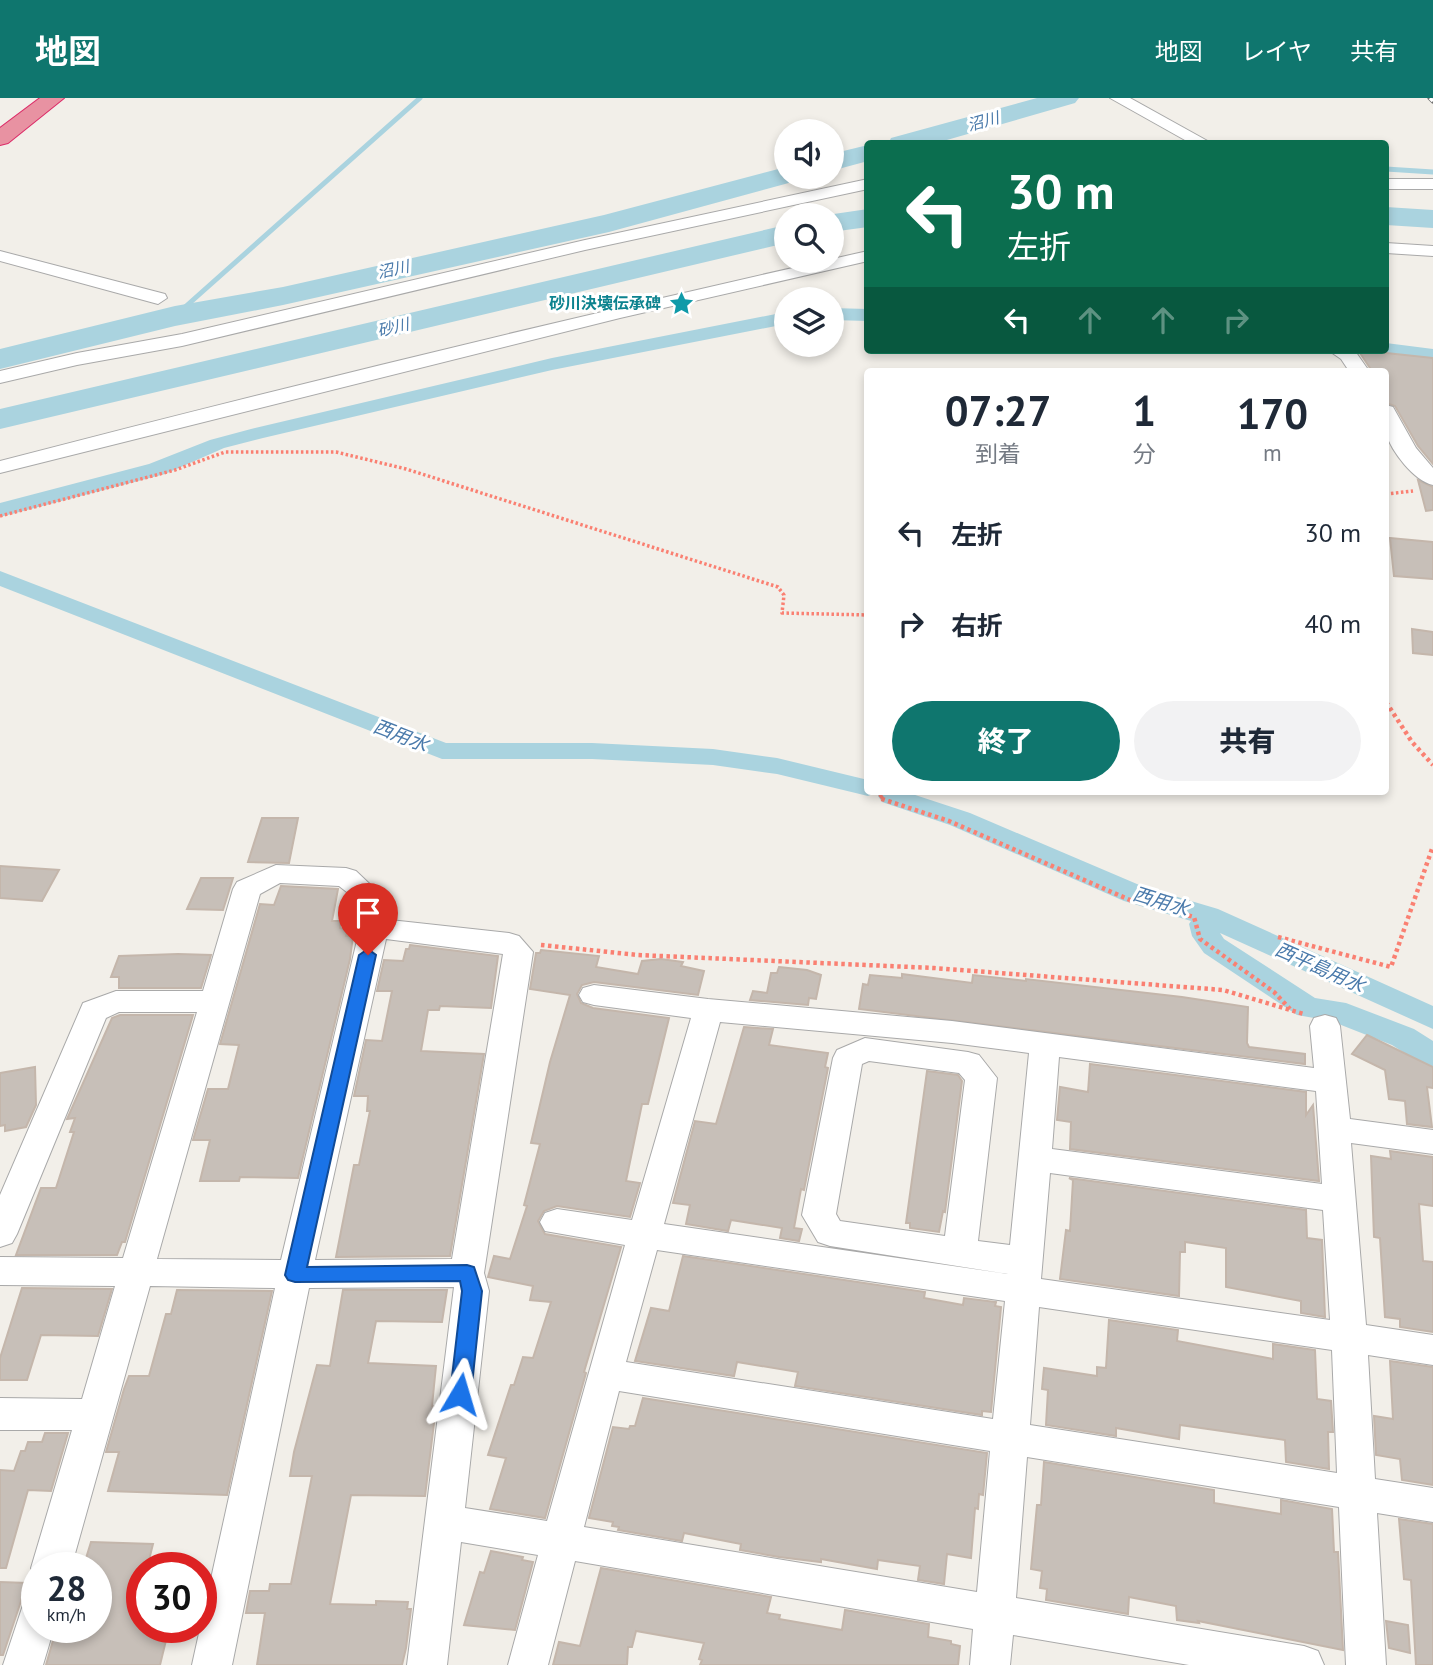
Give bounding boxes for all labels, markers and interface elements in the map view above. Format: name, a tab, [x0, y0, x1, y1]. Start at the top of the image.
text: 地図	[35, 29, 101, 72]
text: 地図	[1155, 36, 1203, 67]
text: レイヤ	[1241, 36, 1312, 67]
text: 共有	[1350, 36, 1398, 67]
water label: 沼川	[965, 107, 1003, 135]
map controls	[774, 119, 844, 357]
button: sound	[774, 119, 844, 189]
text: 30 m	[1007, 159, 1114, 223]
icon: left	[892, 168, 983, 259]
button: search	[774, 203, 844, 273]
text: 左折	[1007, 225, 1071, 267]
water label: 沼川	[375, 255, 413, 282]
button: layers	[774, 287, 844, 357]
place icon: 砂川決壊伝承碑	[667, 289, 695, 317]
place label: 砂川決壊伝承碑	[549, 293, 661, 313]
icon: left	[998, 301, 1036, 339]
icon: ahead	[1071, 301, 1109, 339]
icon: ahead	[1144, 301, 1182, 339]
icon: right	[1217, 301, 1255, 339]
water label: 砂川	[375, 313, 413, 340]
text: 07:27	[945, 383, 1051, 438]
text: 1	[1132, 383, 1156, 438]
text: 170	[1237, 386, 1308, 441]
text: m	[1263, 438, 1282, 467]
text: 到着	[975, 439, 1021, 468]
text: 分	[1133, 439, 1156, 468]
icon: left	[892, 514, 930, 552]
text: 30 m	[1305, 516, 1361, 549]
text: 左折	[951, 518, 1003, 551]
icon: right	[892, 605, 930, 643]
text: 40 m	[1305, 607, 1361, 640]
text: 右折	[951, 609, 1003, 642]
button: 終了	[892, 701, 1120, 781]
button: 共有	[1134, 701, 1361, 781]
water label: 西用水	[370, 714, 434, 757]
water label: 西用水	[1130, 881, 1194, 921]
pin	[338, 883, 398, 955]
icon: arrive	[349, 894, 387, 932]
water label: 西平島用水	[1272, 937, 1370, 998]
position arrow	[423, 1357, 497, 1431]
speed limit sign: 30	[126, 1552, 217, 1643]
text: 28	[47, 1565, 86, 1611]
text: km/h	[47, 1603, 86, 1626]

